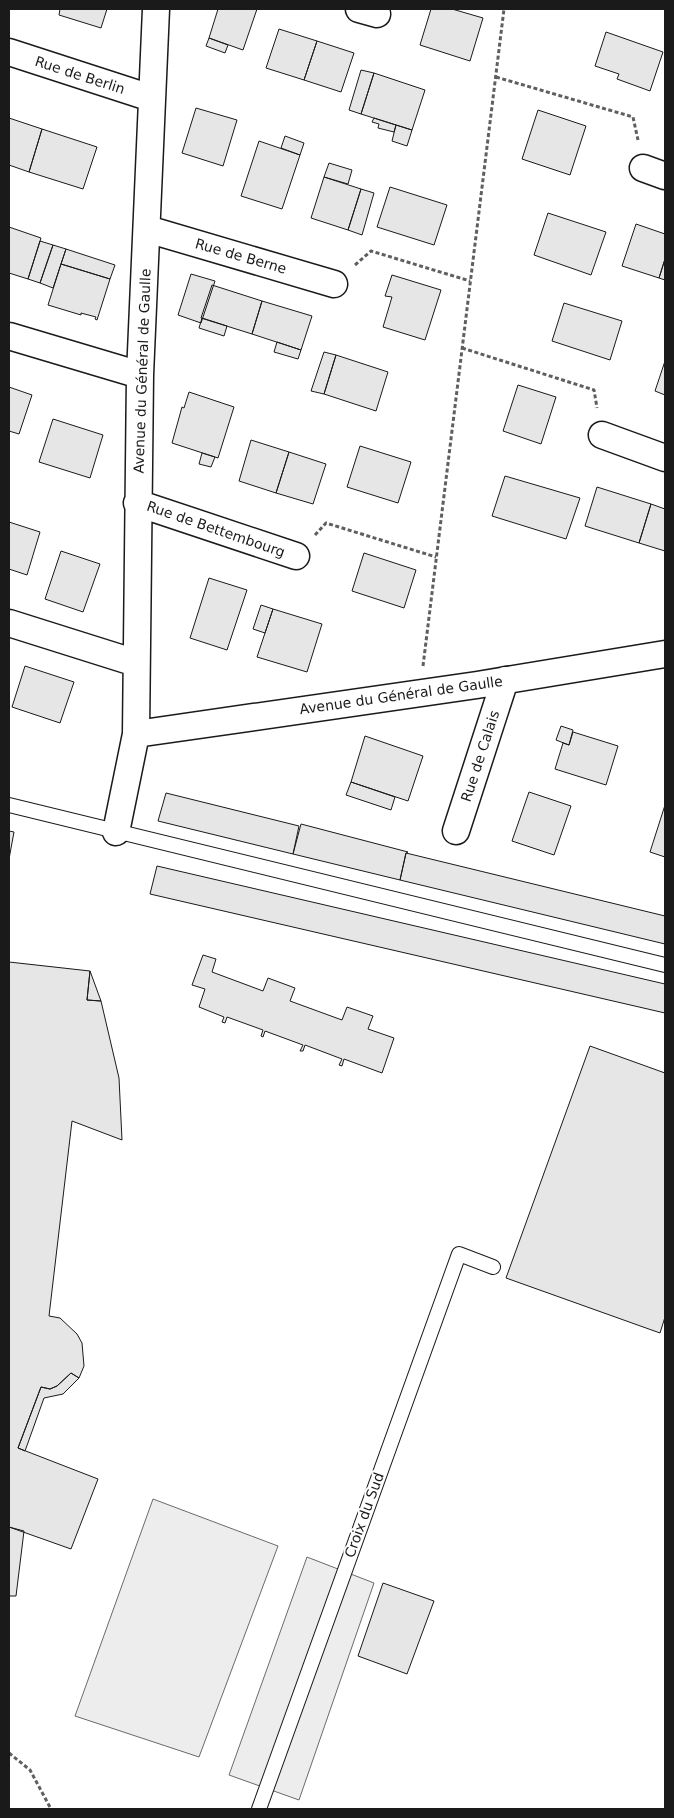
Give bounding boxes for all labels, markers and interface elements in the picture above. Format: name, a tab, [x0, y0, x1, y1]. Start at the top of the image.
street label: Rue de Berlin	[33, 53, 127, 97]
street label: Rue de Berne	[194, 235, 288, 277]
street label: Avenue du Général de Gaulle	[130, 268, 154, 474]
street label: Rue de Bettembourg	[145, 498, 287, 560]
street label: Avenue du Général de Gaulle	[298, 673, 504, 717]
street label: Rue de Calais	[458, 708, 502, 804]
street label: Croix du Sud	[341, 1470, 387, 1560]

